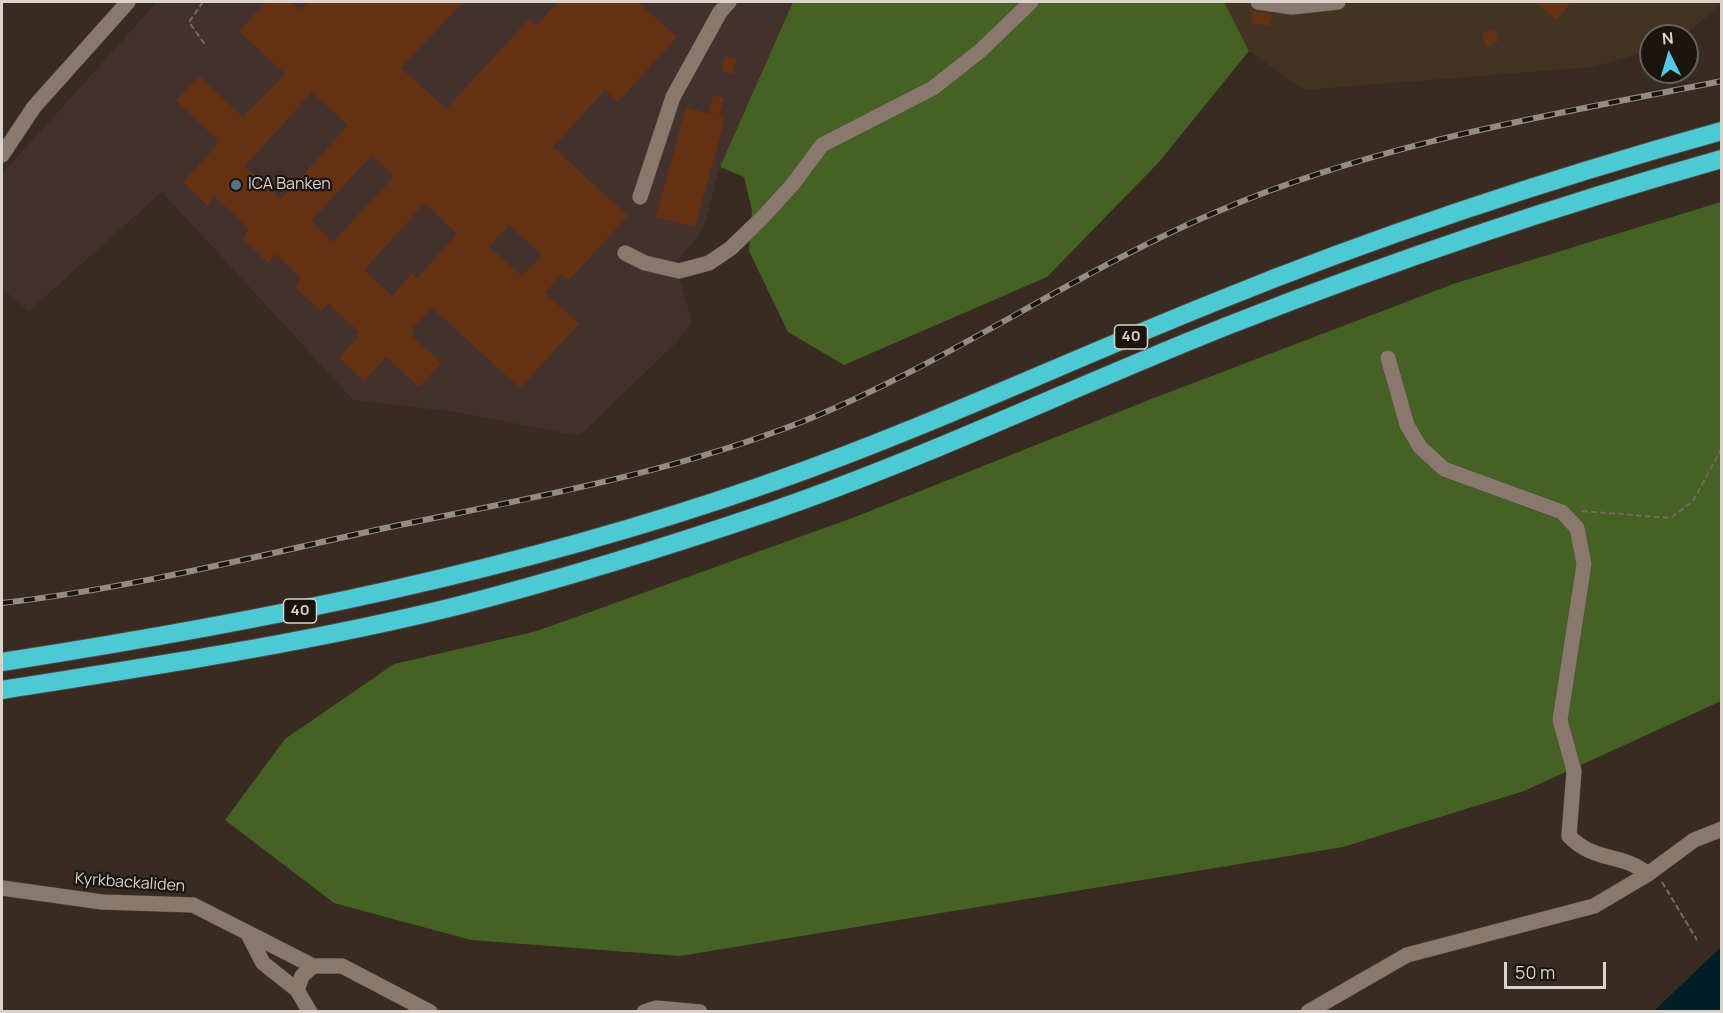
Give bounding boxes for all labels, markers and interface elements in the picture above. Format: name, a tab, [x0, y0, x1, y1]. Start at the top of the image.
north arrow	[1639, 24, 1699, 84]
text: N	[1661, 27, 1674, 50]
place label: ICA Banken	[248, 175, 331, 195]
marker: ICA Banken	[229, 178, 243, 192]
road number: 40	[1114, 325, 1148, 349]
road number: 40	[284, 599, 316, 623]
street label: Kyrkbackaliden	[74, 870, 186, 896]
scale bar	[1507, 950, 1609, 988]
text: 50 m	[1515, 960, 1555, 984]

